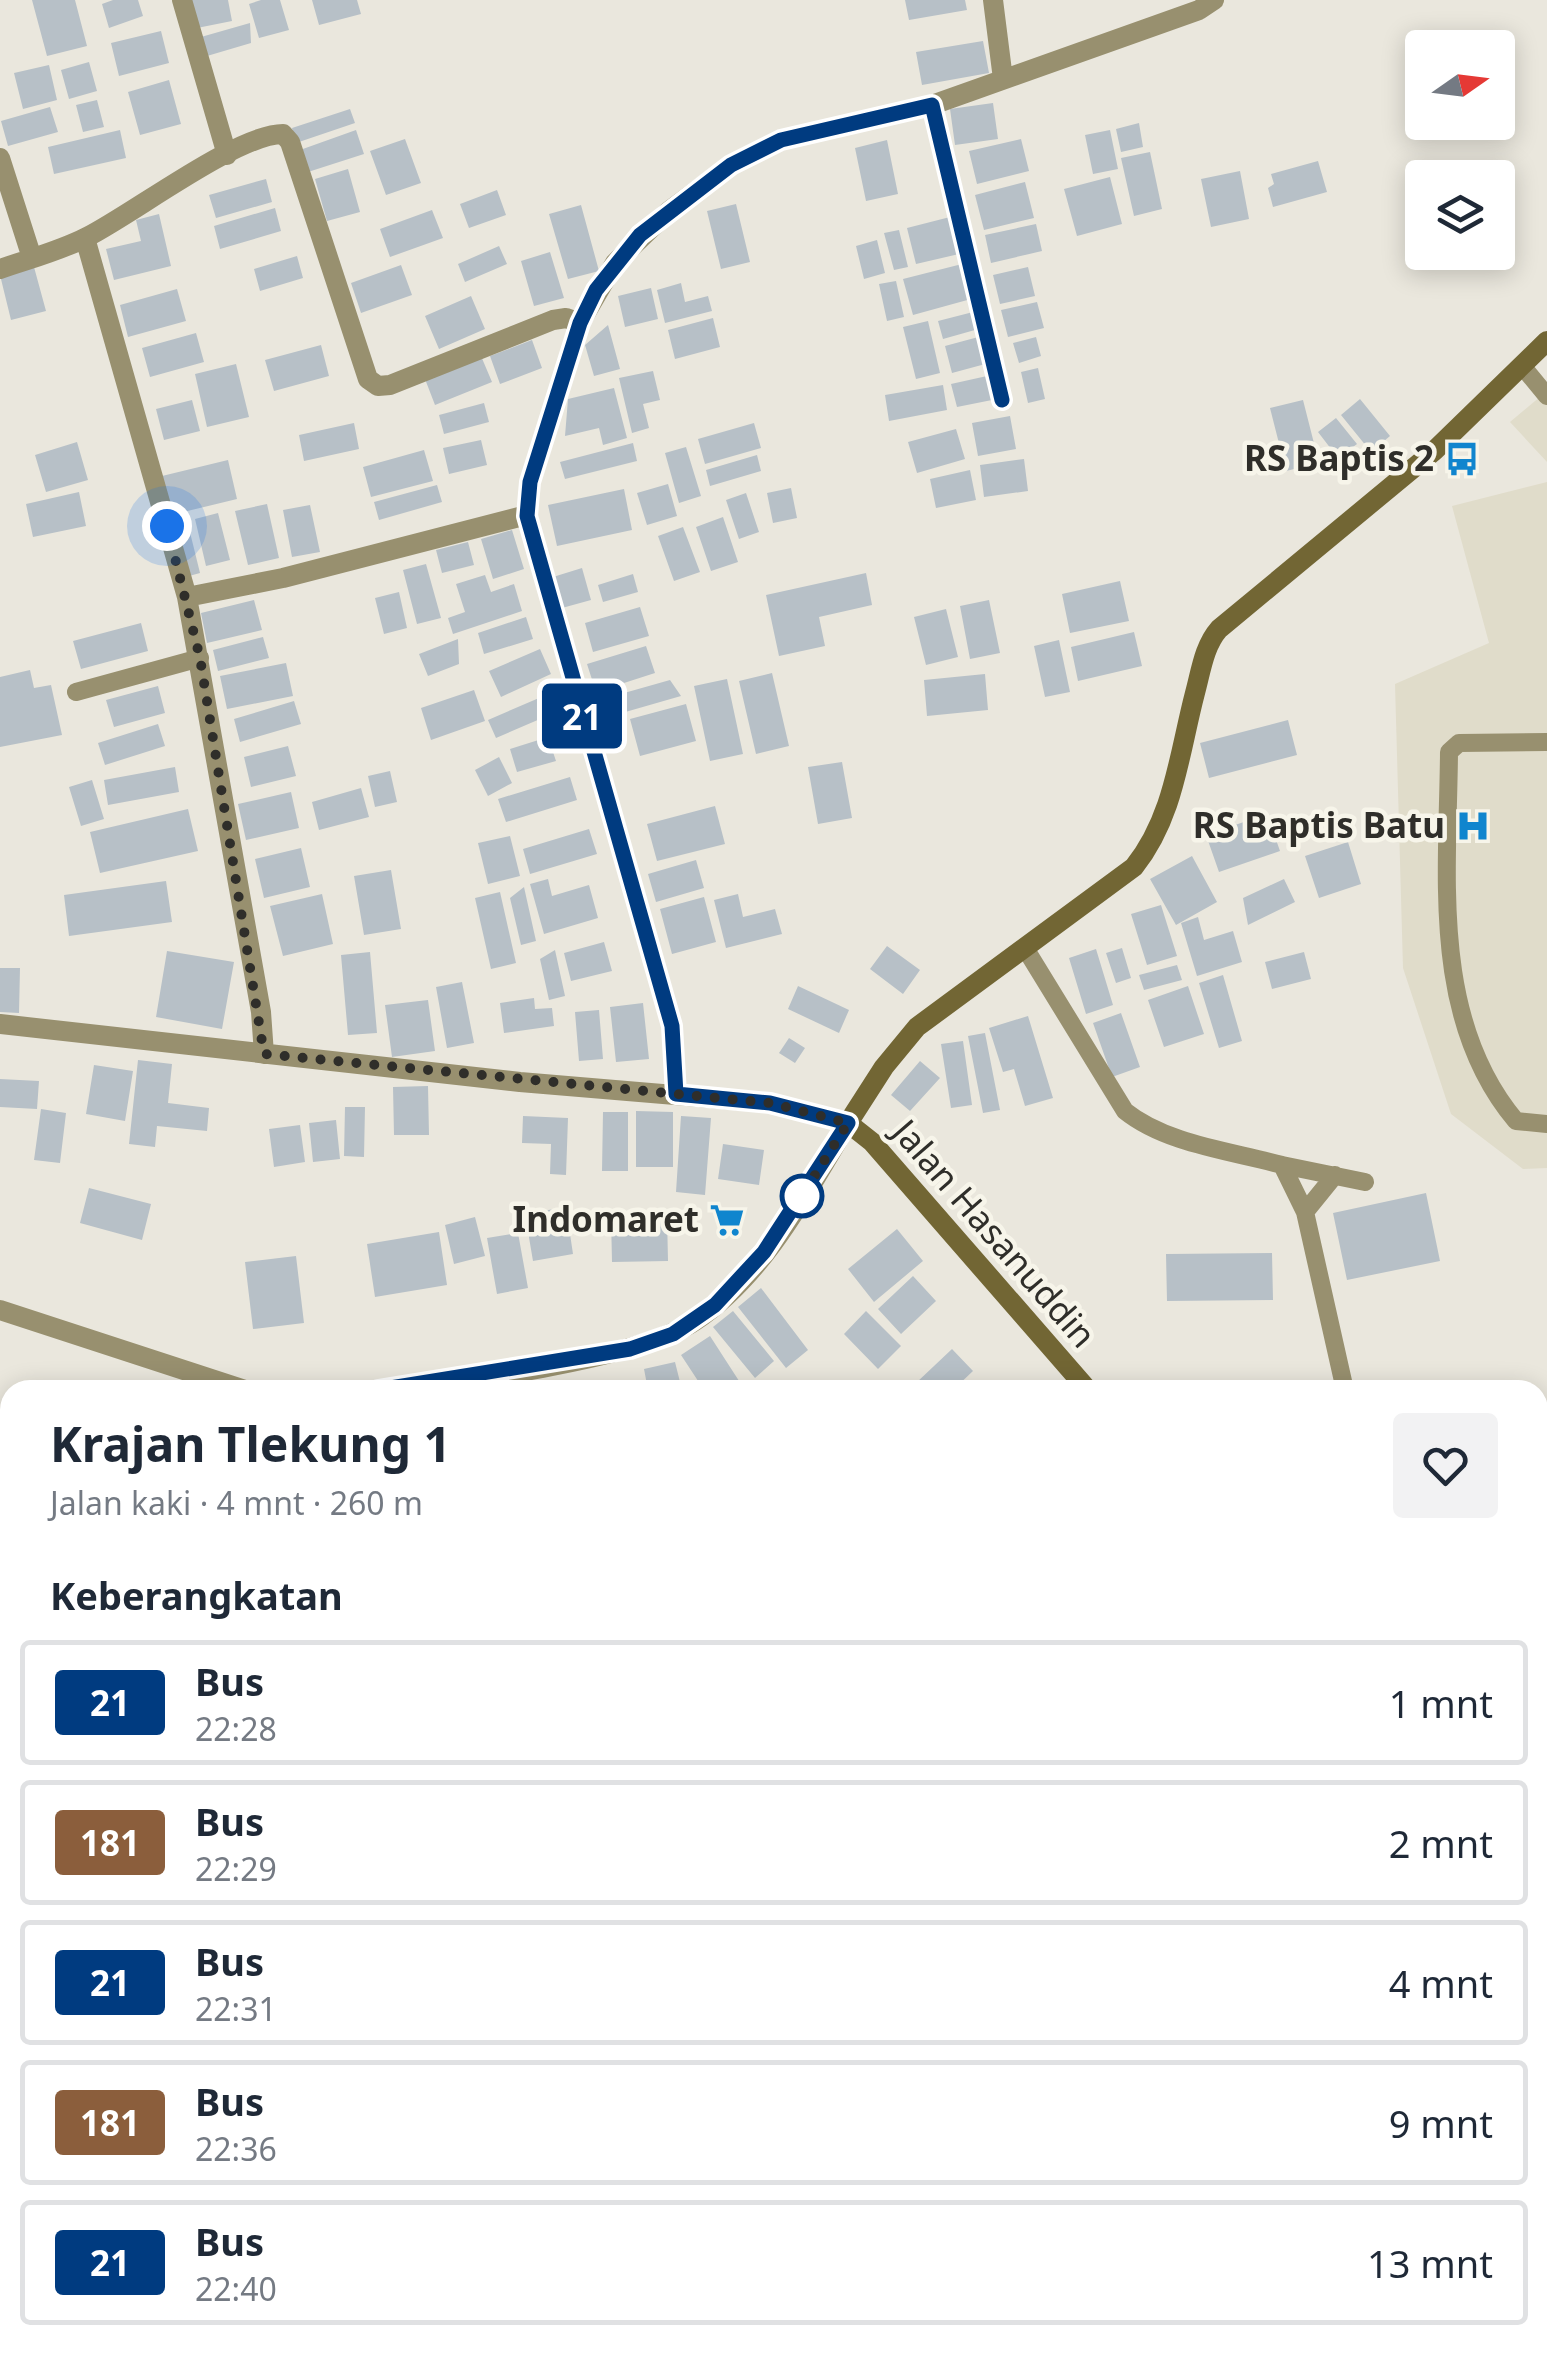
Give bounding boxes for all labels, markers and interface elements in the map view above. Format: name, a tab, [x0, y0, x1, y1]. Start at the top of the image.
north arrow	[1405, 30, 1515, 140]
map controls	[1405, 30, 1515, 270]
button: layers	[1405, 160, 1515, 270]
place label: RS Baptis 2	[1244, 434, 1434, 481]
bus stop icon: RS Baptis 2	[1443, 440, 1481, 478]
your location	[142, 501, 192, 551]
line badge: 21	[537, 684, 627, 748]
text: 21	[562, 693, 602, 740]
place label: RS Baptis Batu	[1193, 801, 1445, 848]
hospital icon: RS Baptis Batu	[1454, 807, 1492, 845]
street label: Jalan Hasanuddin	[881, 1107, 1107, 1357]
unlabelled marker	[781, 1175, 823, 1217]
place label: Indomaret	[513, 1195, 699, 1242]
supermarket icon: Indomaret	[708, 1201, 746, 1239]
text: Krajan Tlekung 1	[50, 1411, 451, 1476]
button: heart	[1393, 1413, 1498, 1518]
text: Jalan kaki · 4 mnt · 260 m	[50, 1481, 423, 1524]
text: Keberangkatan	[50, 1569, 343, 1621]
text: Bus	[195, 1655, 264, 1707]
text: 1 mnt	[1389, 1677, 1493, 1729]
text: 21	[90, 1679, 130, 1726]
text: 22:28	[195, 1707, 277, 1750]
text: Bus	[195, 1795, 264, 1847]
text: 2 mnt	[1389, 1817, 1493, 1869]
text: 181	[80, 1819, 140, 1866]
text: 22:29	[195, 1847, 277, 1890]
text: Bus	[195, 1935, 264, 1987]
text: 4 mnt	[1389, 1957, 1493, 2009]
text: 21	[90, 1959, 130, 2006]
text: 22:31	[195, 1987, 277, 2030]
text: Bus	[195, 2075, 264, 2127]
text: 9 mnt	[1389, 2097, 1493, 2149]
text: 181	[80, 2099, 140, 2146]
text: 22:36	[195, 2127, 277, 2170]
text: Bus	[195, 2215, 264, 2267]
text: 13 mnt	[1367, 2237, 1493, 2289]
text: 21	[90, 2239, 130, 2286]
text: 22:40	[195, 2267, 277, 2310]

